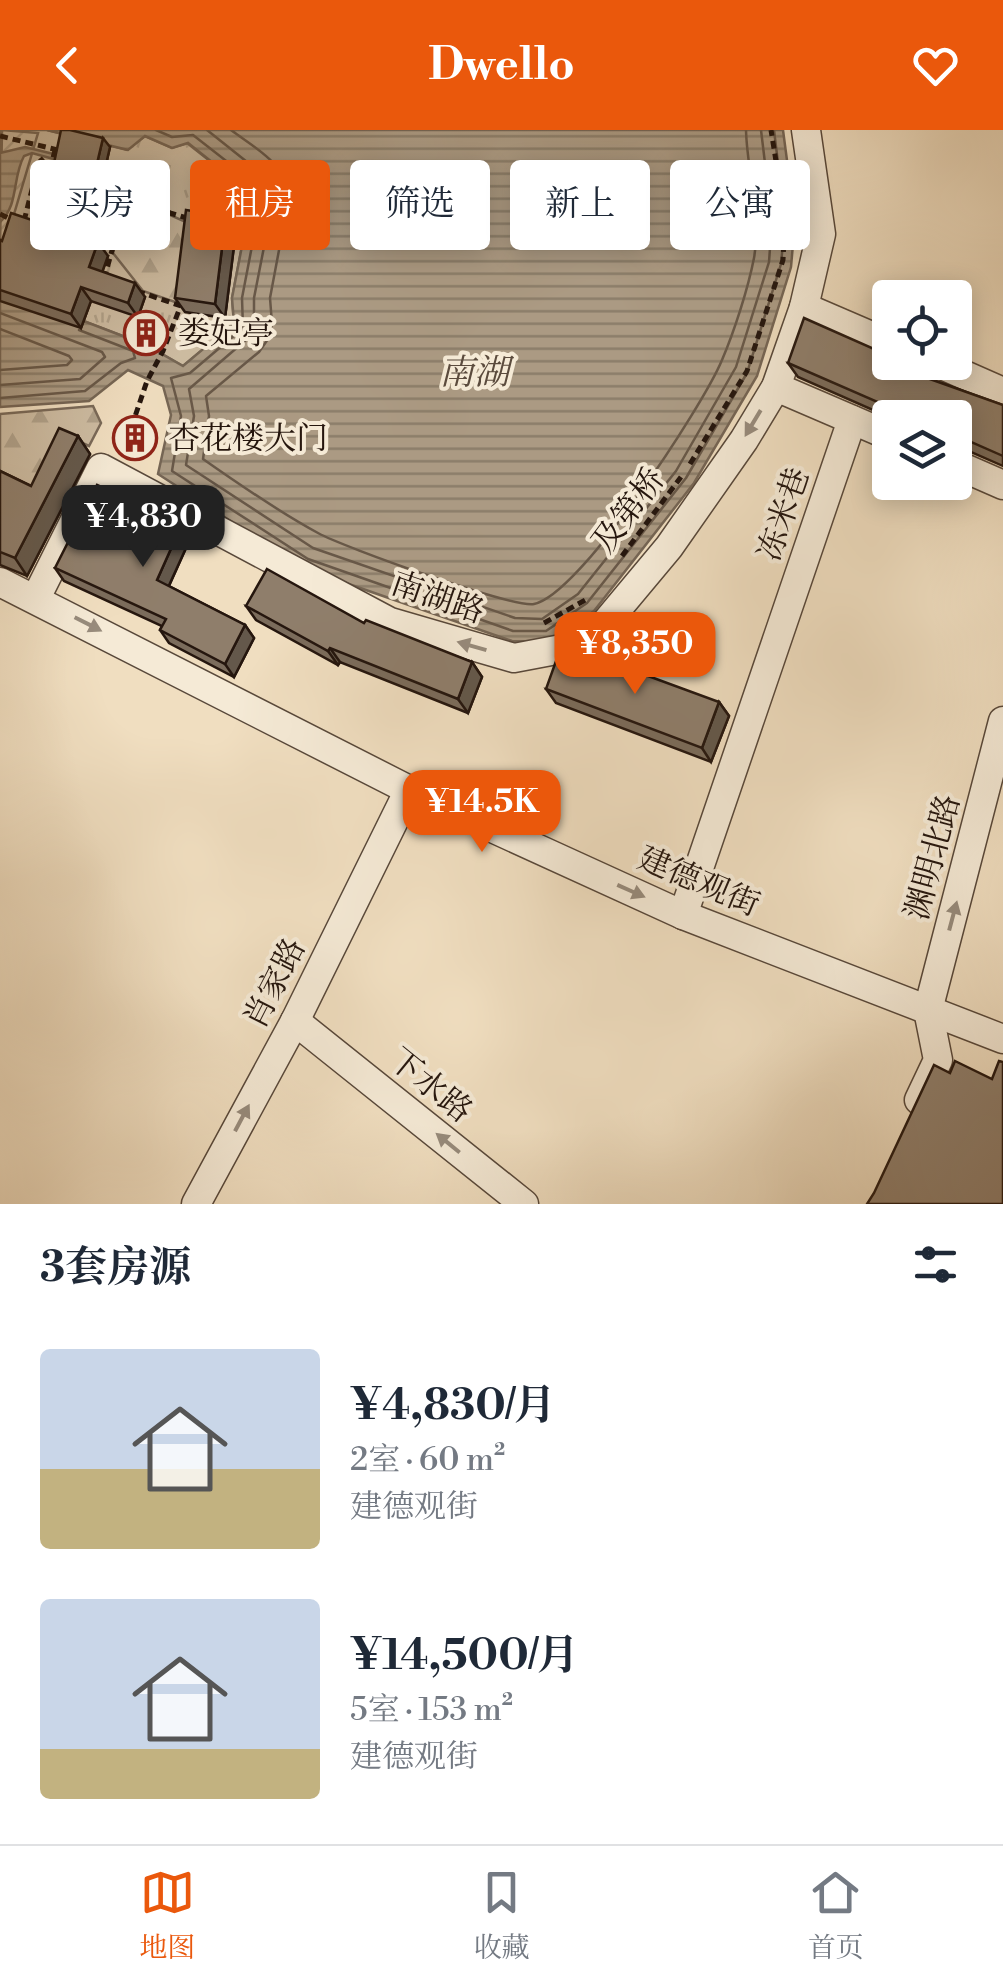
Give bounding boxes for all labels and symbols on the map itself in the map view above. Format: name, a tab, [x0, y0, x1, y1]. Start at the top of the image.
building icon: 娄妃亭	[123, 310, 169, 356]
place label: 娄妃亭	[178, 314, 274, 354]
water label: 南湖	[439, 352, 515, 395]
one-way arrow	[745, 409, 763, 437]
building icon: 杏花楼大门	[112, 415, 158, 461]
place label: 杏花楼大门	[168, 419, 328, 459]
street label: 及第桥	[584, 460, 674, 561]
street label: 冻米巷	[749, 462, 818, 566]
pin: ¥4,830	[62, 485, 224, 570]
street label: 南湖路	[386, 563, 490, 632]
pin: ¥8,350	[554, 612, 716, 697]
one-way arrow	[73, 615, 102, 632]
one-way arrow	[456, 638, 487, 653]
pin: ¥14.5K	[401, 770, 563, 855]
street label: 渊明北路	[897, 790, 969, 924]
street label: 建德观街	[632, 839, 765, 925]
one-way arrow	[617, 882, 646, 899]
one-way arrow	[945, 900, 961, 931]
street label: 肖家路	[235, 932, 315, 1035]
street label: 下水路	[380, 1040, 480, 1132]
one-way arrow	[234, 1104, 251, 1133]
one-way arrow	[435, 1133, 460, 1154]

